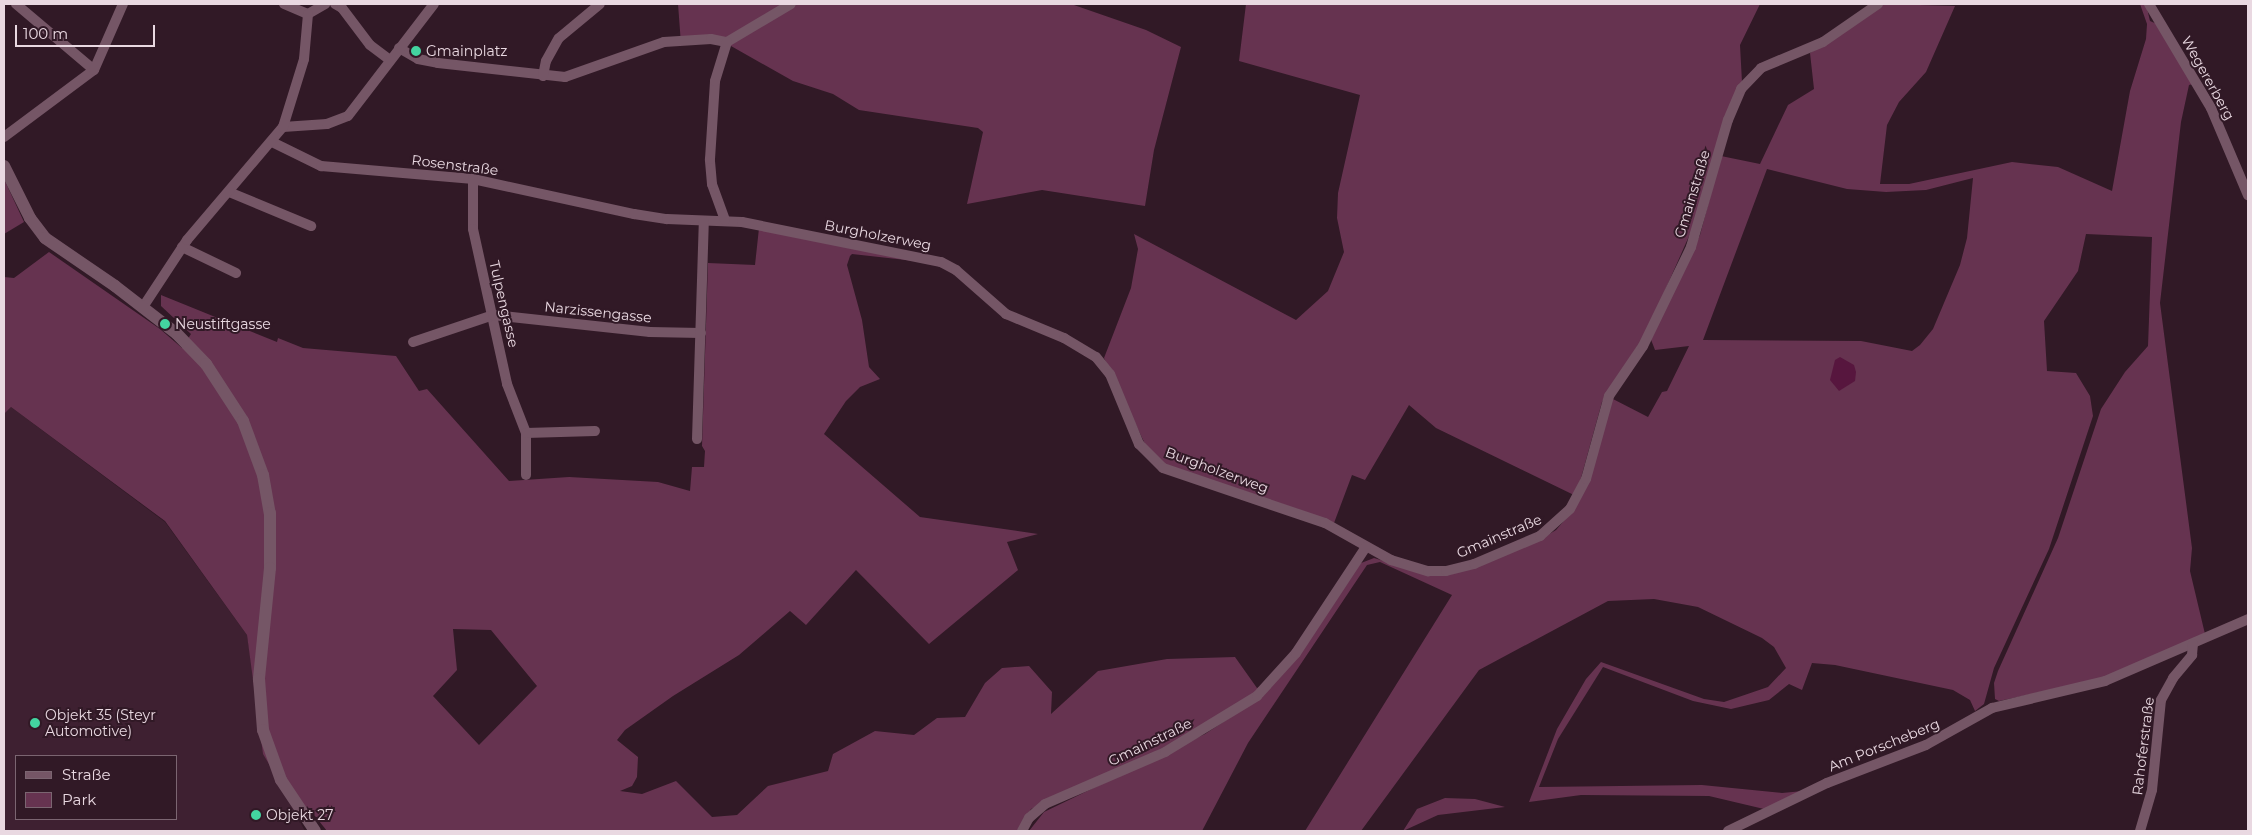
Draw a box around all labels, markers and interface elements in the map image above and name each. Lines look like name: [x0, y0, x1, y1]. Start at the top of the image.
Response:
scale bar: [18, 15, 158, 47]
text: 100 m: [23, 24, 68, 43]
street label: Wegererberg: [2178, 33, 2238, 123]
place label: Gmainplatz: [426, 43, 508, 59]
marker: Gmainplatz: [410, 45, 422, 57]
street label: Gmainstraße: [1671, 148, 1713, 240]
street label: Rosenstraße: [411, 151, 499, 179]
street label: Burgholzerweg: [823, 216, 933, 254]
street label: Tulpengasse: [486, 259, 522, 349]
street label: Narzissengasse: [544, 298, 652, 326]
place label: Neustiftgasse: [175, 316, 271, 332]
marker: Neustiftgasse: [159, 318, 171, 330]
street label: Burgholzerweg: [1163, 444, 1271, 496]
street label: Gmainstraße: [1454, 511, 1544, 561]
street label: Rahoferstraße: [2129, 696, 2157, 796]
place label: Objekt 35 (Steyr Automotive): [45, 707, 156, 740]
street label: Gmainstraße: [1106, 715, 1194, 769]
street label: Am Porscheberg: [1826, 715, 1942, 775]
marker: Objekt 35 (Steyr Automotive): [29, 717, 41, 729]
legend: [15, 755, 178, 820]
text: Straße: [62, 765, 111, 784]
text: Park: [62, 790, 96, 809]
place label: Objekt 27: [266, 807, 333, 823]
marker: Objekt 27: [250, 809, 262, 821]

